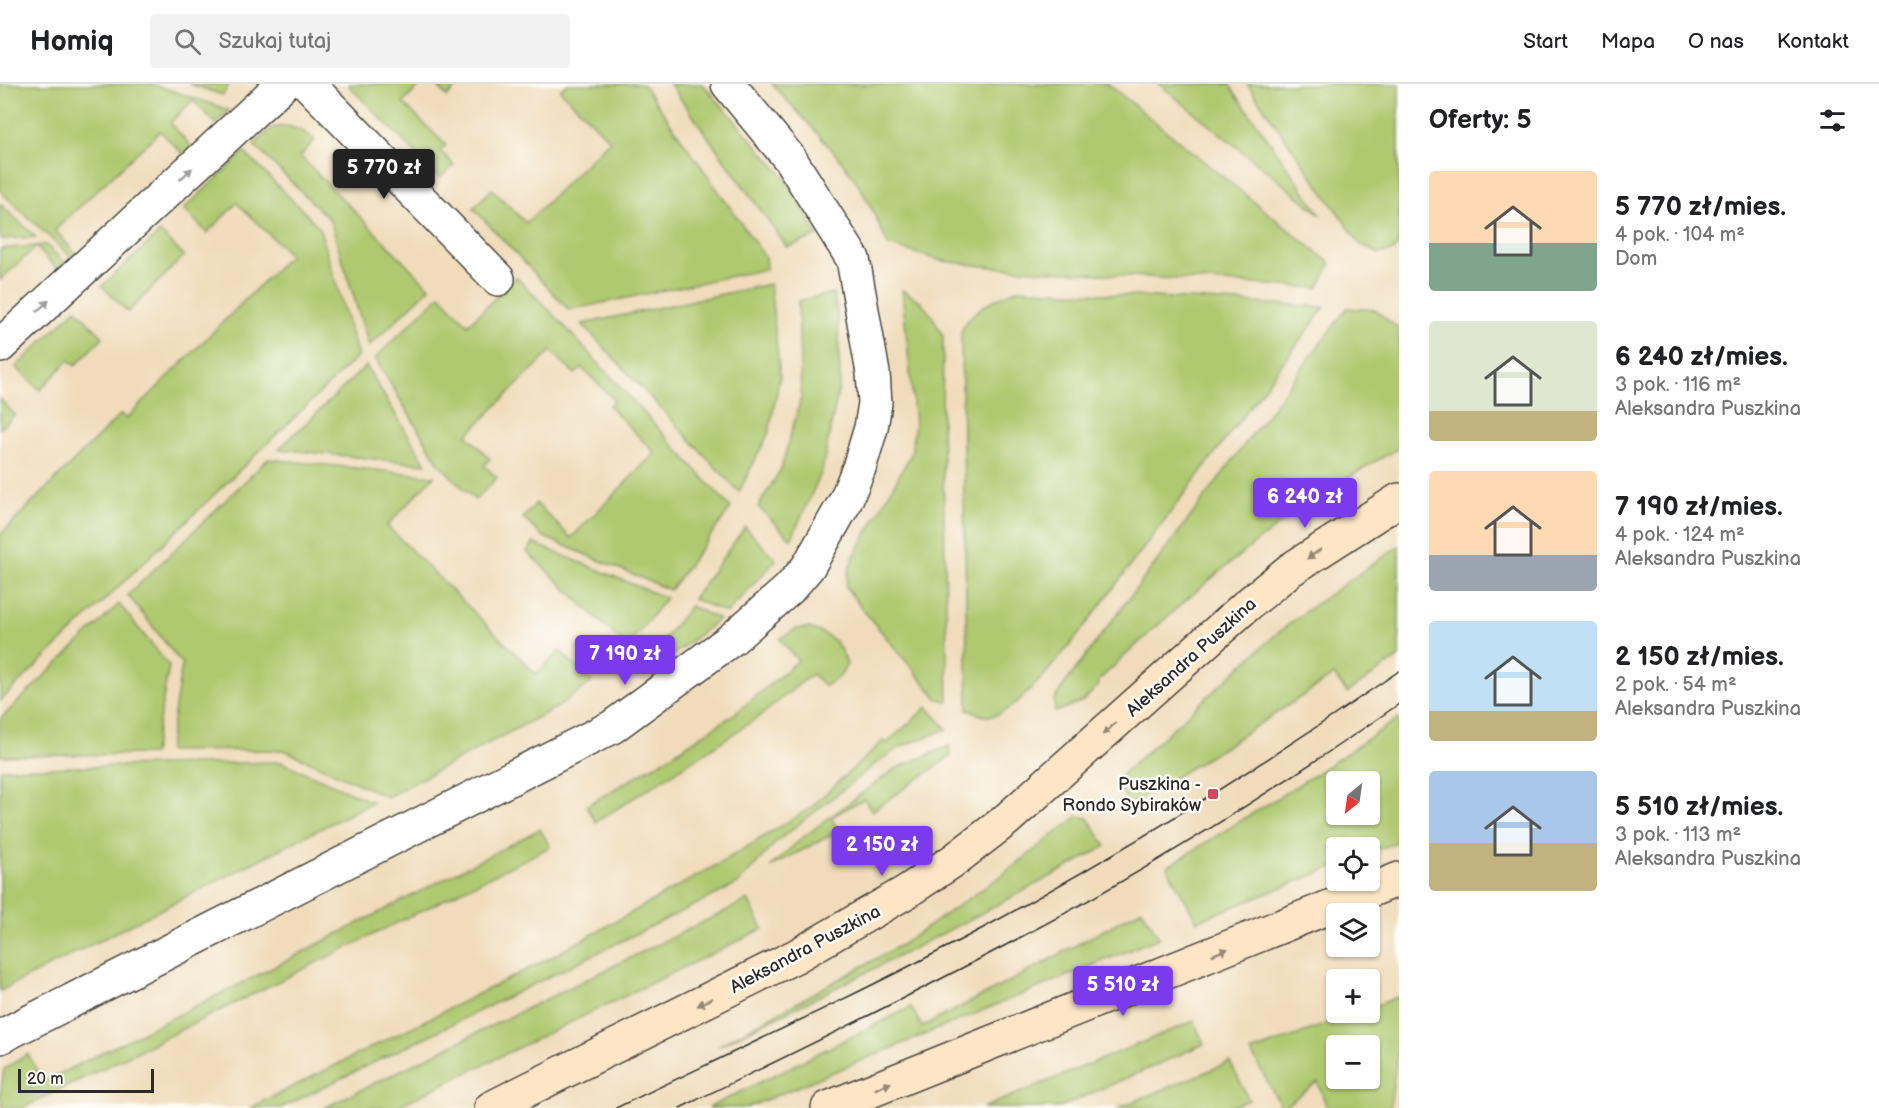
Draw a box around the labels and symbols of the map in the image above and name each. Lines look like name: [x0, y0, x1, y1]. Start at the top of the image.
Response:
pin: 5 770 zł: [322, 149, 446, 200]
one-way arrow: [178, 167, 193, 181]
one-way arrow: [35, 300, 49, 314]
pin: 6 240 zł: [1243, 478, 1367, 529]
one-way arrow: [1306, 548, 1322, 559]
street label: Aleksandra Puszkina: [1122, 594, 1261, 721]
pin: 7 190 zł: [563, 635, 687, 686]
one-way arrow: [1102, 722, 1117, 735]
north arrow: [1326, 771, 1380, 825]
place label: Puszkina - Rondo Sybiraków: [1062, 774, 1201, 816]
marker: Puszkina - Rondo Sybiraków: [1206, 787, 1220, 801]
pin: 2 150 zł: [820, 826, 944, 877]
street label: Aleksandra Puszkina: [726, 901, 884, 998]
one-way arrow: [1211, 946, 1229, 956]
pin: 5 510 zł: [1061, 966, 1185, 1017]
one-way arrow: [697, 997, 714, 1006]
scale bar: [18, 1066, 154, 1094]
one-way arrow: [874, 1081, 892, 1090]

